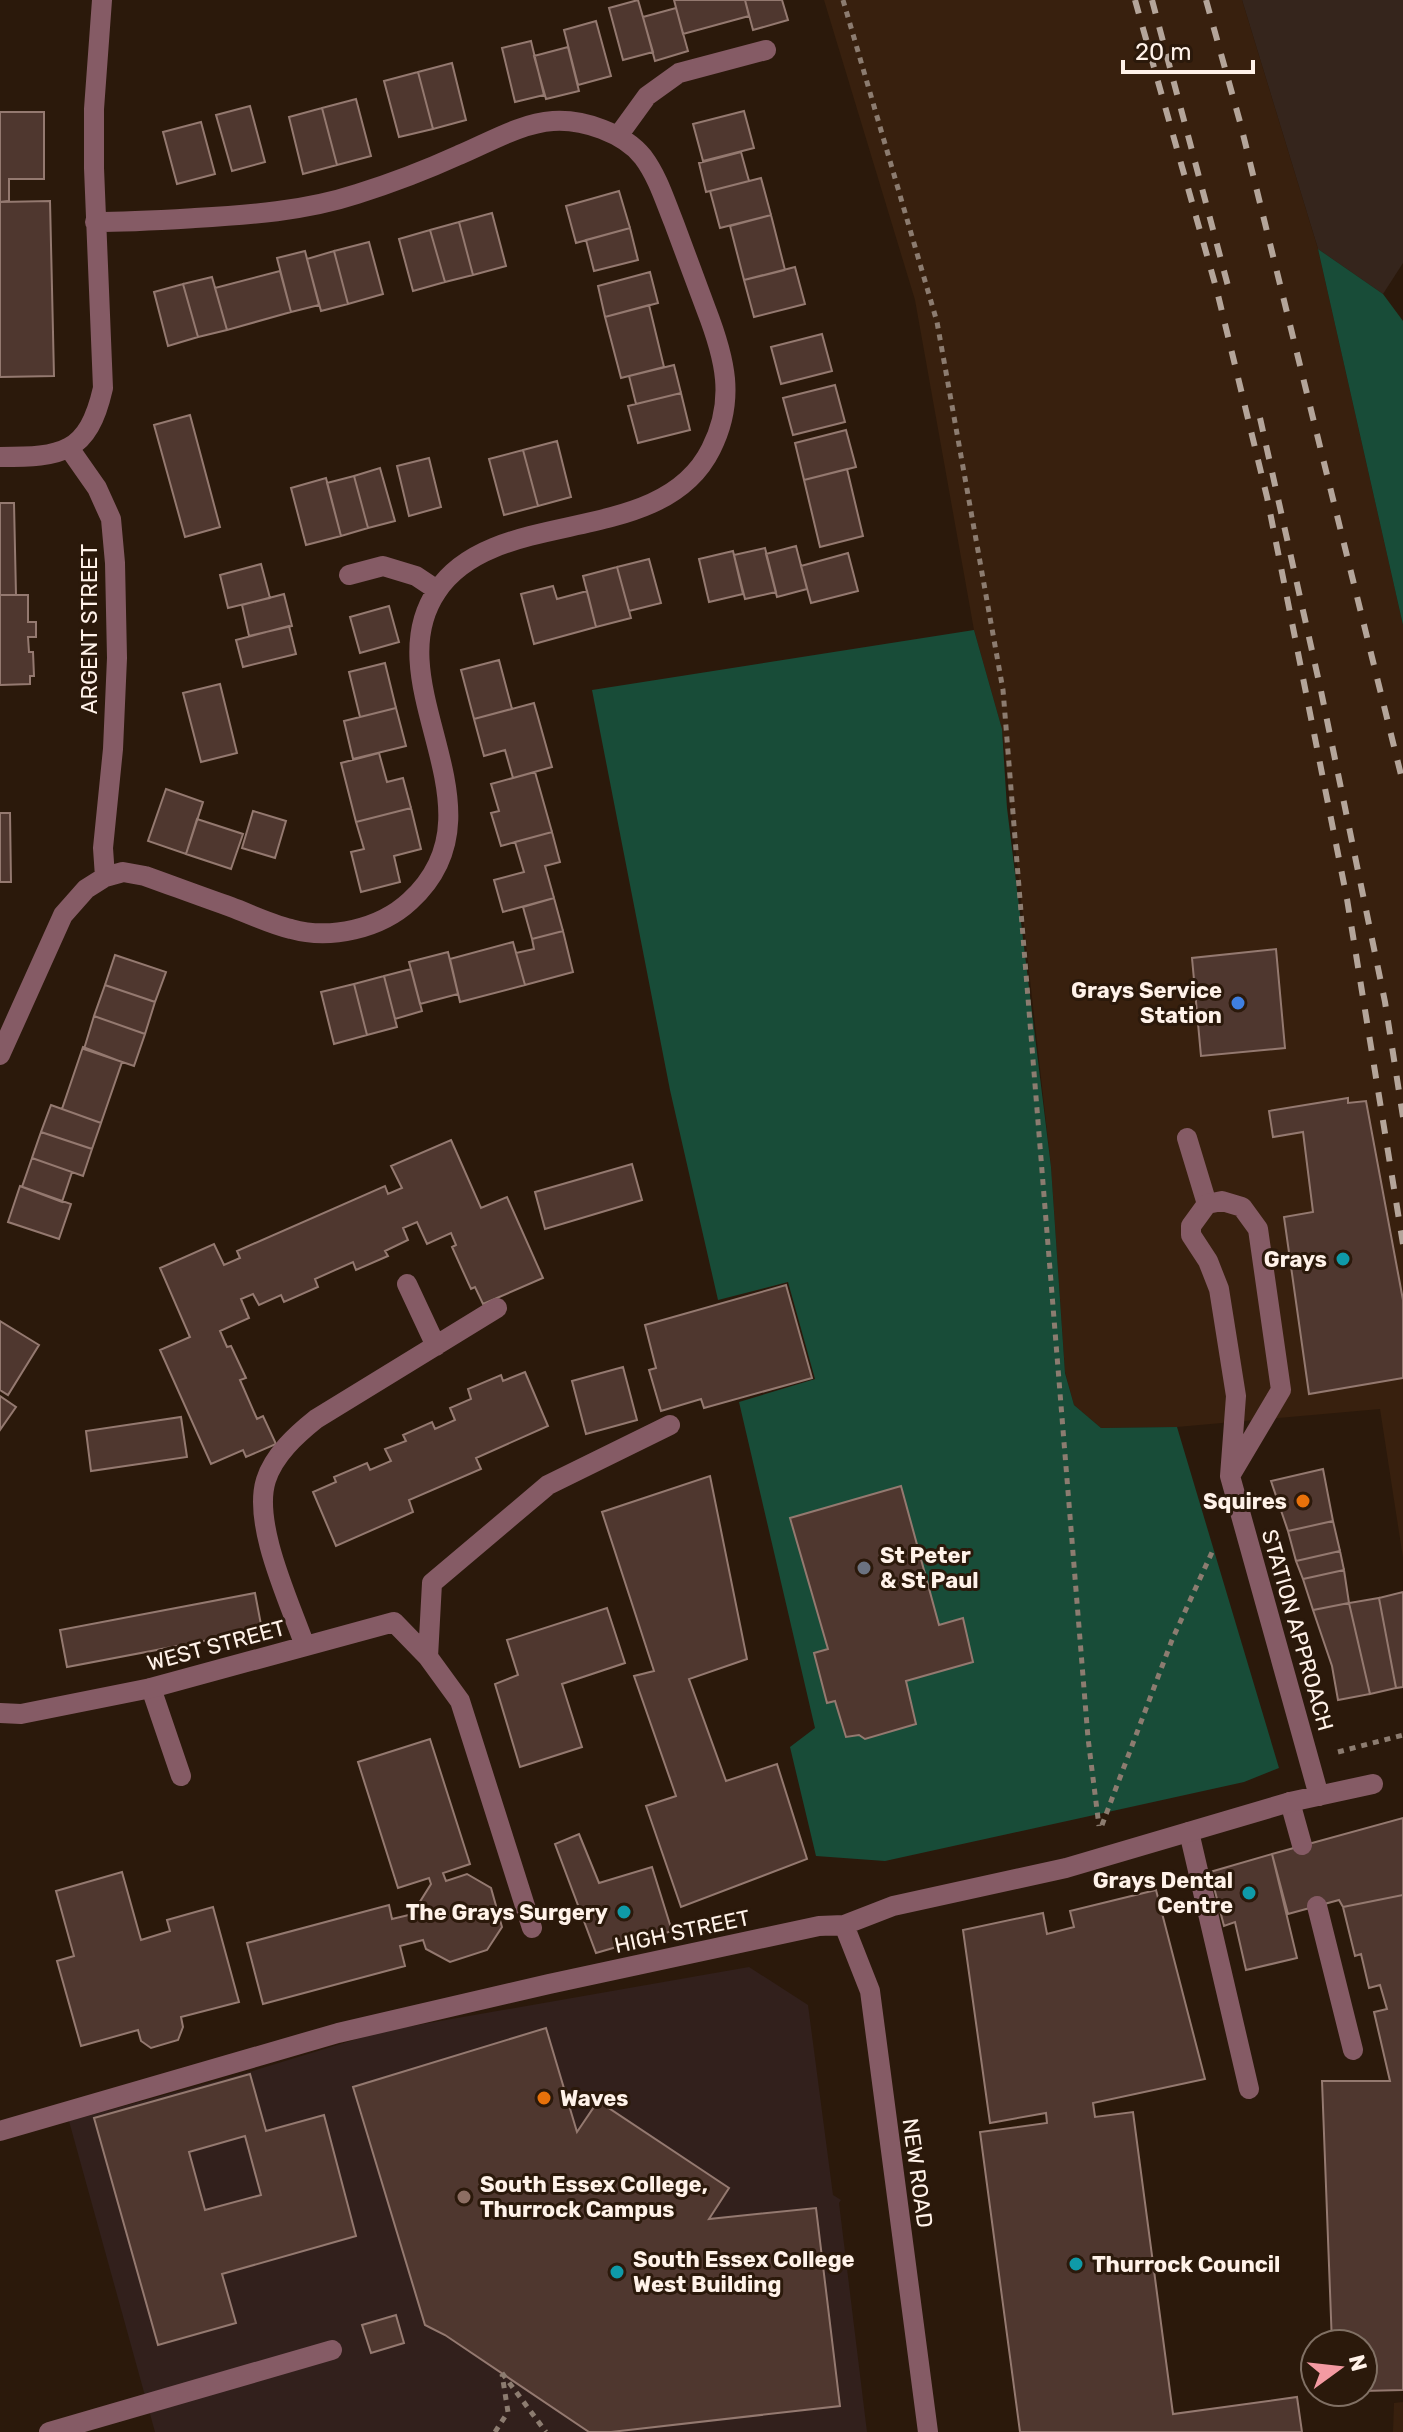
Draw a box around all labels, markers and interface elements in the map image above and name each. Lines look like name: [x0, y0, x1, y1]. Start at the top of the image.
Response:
scale bar: [1123, 24, 1253, 74]
text: 20 m: [1135, 38, 1192, 66]
street label: ARGENT STREET: [76, 544, 103, 714]
place label: Grays Service Station: [1071, 977, 1222, 1029]
marker: Grays Service Station: [1229, 994, 1247, 1012]
place label: Grays: [1264, 1246, 1327, 1273]
marker: Grays: [1334, 1250, 1352, 1268]
place label: Squires: [1203, 1488, 1287, 1515]
marker: Squires: [1294, 1492, 1312, 1510]
street label: STATION APPROACH: [1256, 1526, 1339, 1734]
place label: St Peter & St Paul: [880, 1542, 979, 1594]
marker: St Peter & St Paul: [855, 1559, 873, 1577]
street label: WEST STREET: [144, 1614, 289, 1677]
place label: Grays Dental Centre: [1093, 1867, 1233, 1919]
marker: Grays Dental Centre: [1240, 1884, 1258, 1902]
place label: The Grays Surgery: [406, 1899, 608, 1926]
marker: The Grays Surgery: [615, 1903, 633, 1921]
street label: HIGH STREET: [612, 1904, 753, 1959]
place label: Waves: [560, 2085, 628, 2112]
marker: Waves: [535, 2089, 553, 2107]
street label: NEW ROAD: [896, 2117, 939, 2230]
place label: South Essex College, Thurrock Campus: [480, 2171, 708, 2223]
marker: South Essex College, Thurrock Campus: [455, 2188, 473, 2206]
place label: South Essex College West Building: [633, 2246, 855, 2298]
place label: Thurrock Council: [1092, 2251, 1280, 2278]
marker: Thurrock Council: [1067, 2255, 1085, 2273]
marker: South Essex College West Building: [608, 2263, 626, 2281]
north arrow: [1299, 2328, 1379, 2408]
text: N: [1343, 2352, 1373, 2374]

